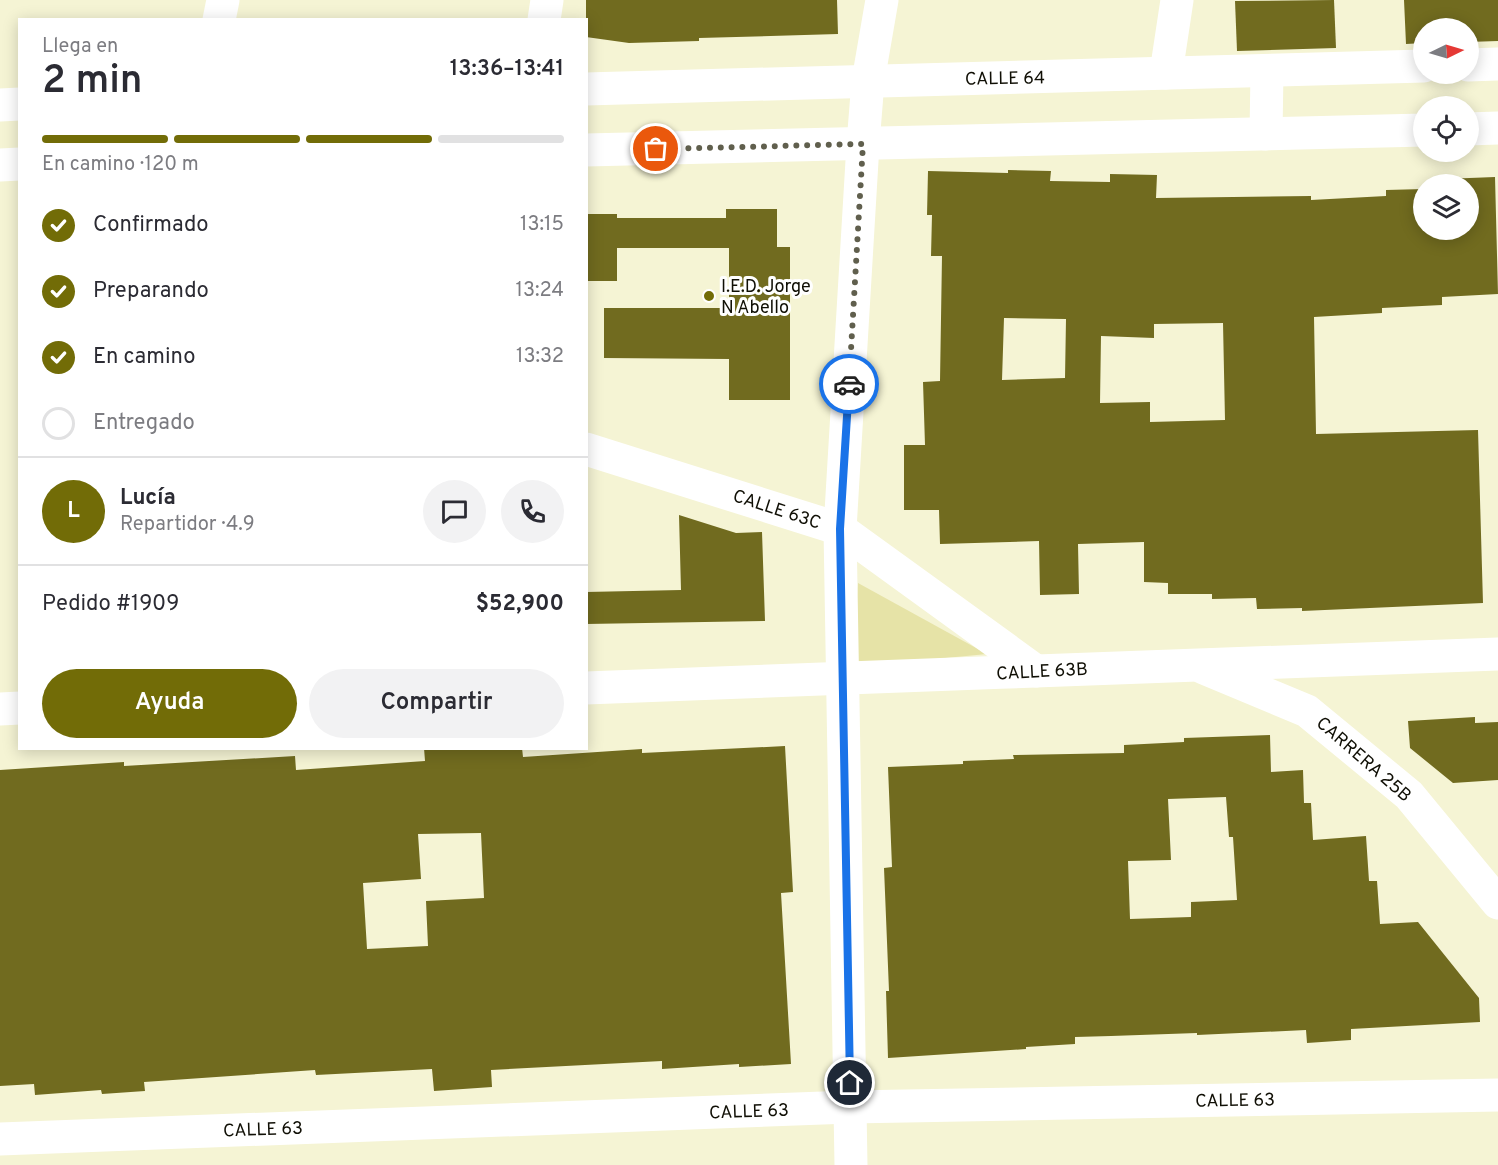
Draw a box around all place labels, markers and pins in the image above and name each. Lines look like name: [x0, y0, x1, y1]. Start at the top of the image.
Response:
pin: [630, 123, 681, 174]
place label: I.E.D. Jorge N Abello: [721, 276, 811, 320]
marker: I.E.D. Jorge N Abello: [702, 289, 716, 303]
pin: [824, 1057, 875, 1108]

